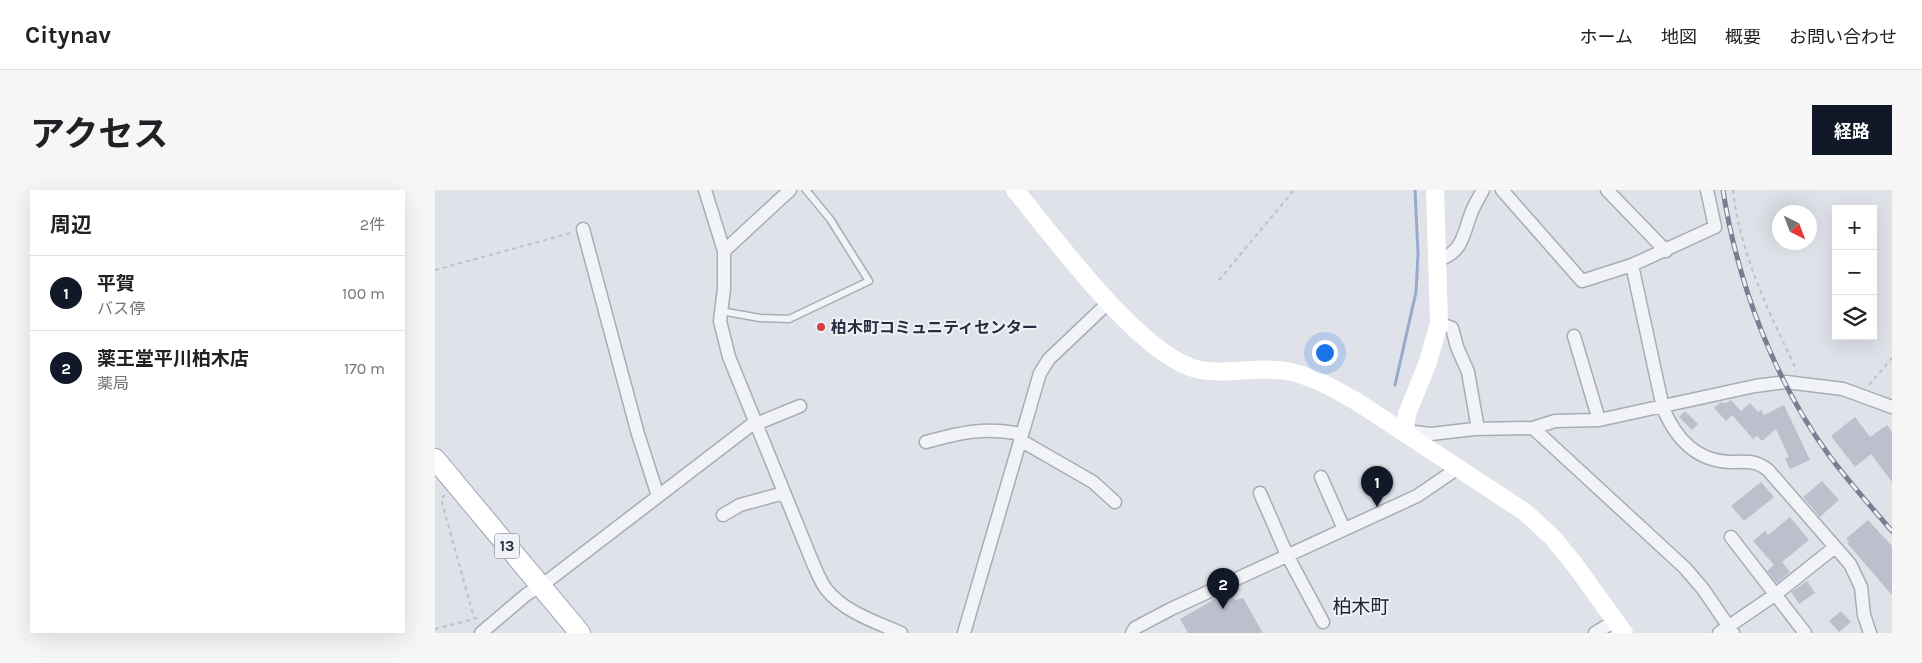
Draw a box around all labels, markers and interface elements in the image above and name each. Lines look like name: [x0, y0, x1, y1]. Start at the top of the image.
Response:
text: Citynav: [25, 21, 111, 49]
text: ホーム: [1580, 26, 1633, 48]
text: 地図: [1661, 26, 1697, 48]
text: 概要: [1725, 26, 1761, 48]
text: お問い合わせ: [1789, 26, 1897, 48]
button: 経路: [1812, 105, 1892, 155]
text: アクセス: [30, 114, 168, 155]
north arrow: [1772, 205, 1817, 250]
map controls: [1832, 205, 1877, 340]
button: +: [1832, 205, 1877, 250]
text: 周辺: [50, 213, 92, 237]
text: 2件: [360, 215, 385, 234]
button: −: [1832, 250, 1877, 295]
text: 平賀: [97, 273, 135, 295]
text: 1: [63, 284, 69, 303]
text: 100 m: [342, 284, 385, 303]
button: layers: [1832, 295, 1877, 340]
text: バス停: [97, 299, 145, 318]
place label: 柏木町コミュニティセンター: [831, 318, 1038, 337]
marker: 柏木町コミュニティセンター: [815, 321, 827, 333]
your location: [1312, 340, 1338, 366]
text: 薬王堂平川柏木店: [97, 348, 249, 370]
text: 2: [61, 359, 71, 378]
text: 170 m: [344, 359, 385, 378]
text: 薬局: [97, 374, 129, 393]
pin: 1: [1361, 466, 1393, 507]
road number: 13: [495, 534, 519, 558]
pin: 2: [1207, 568, 1239, 609]
district label: 柏木町: [1332, 596, 1390, 618]

